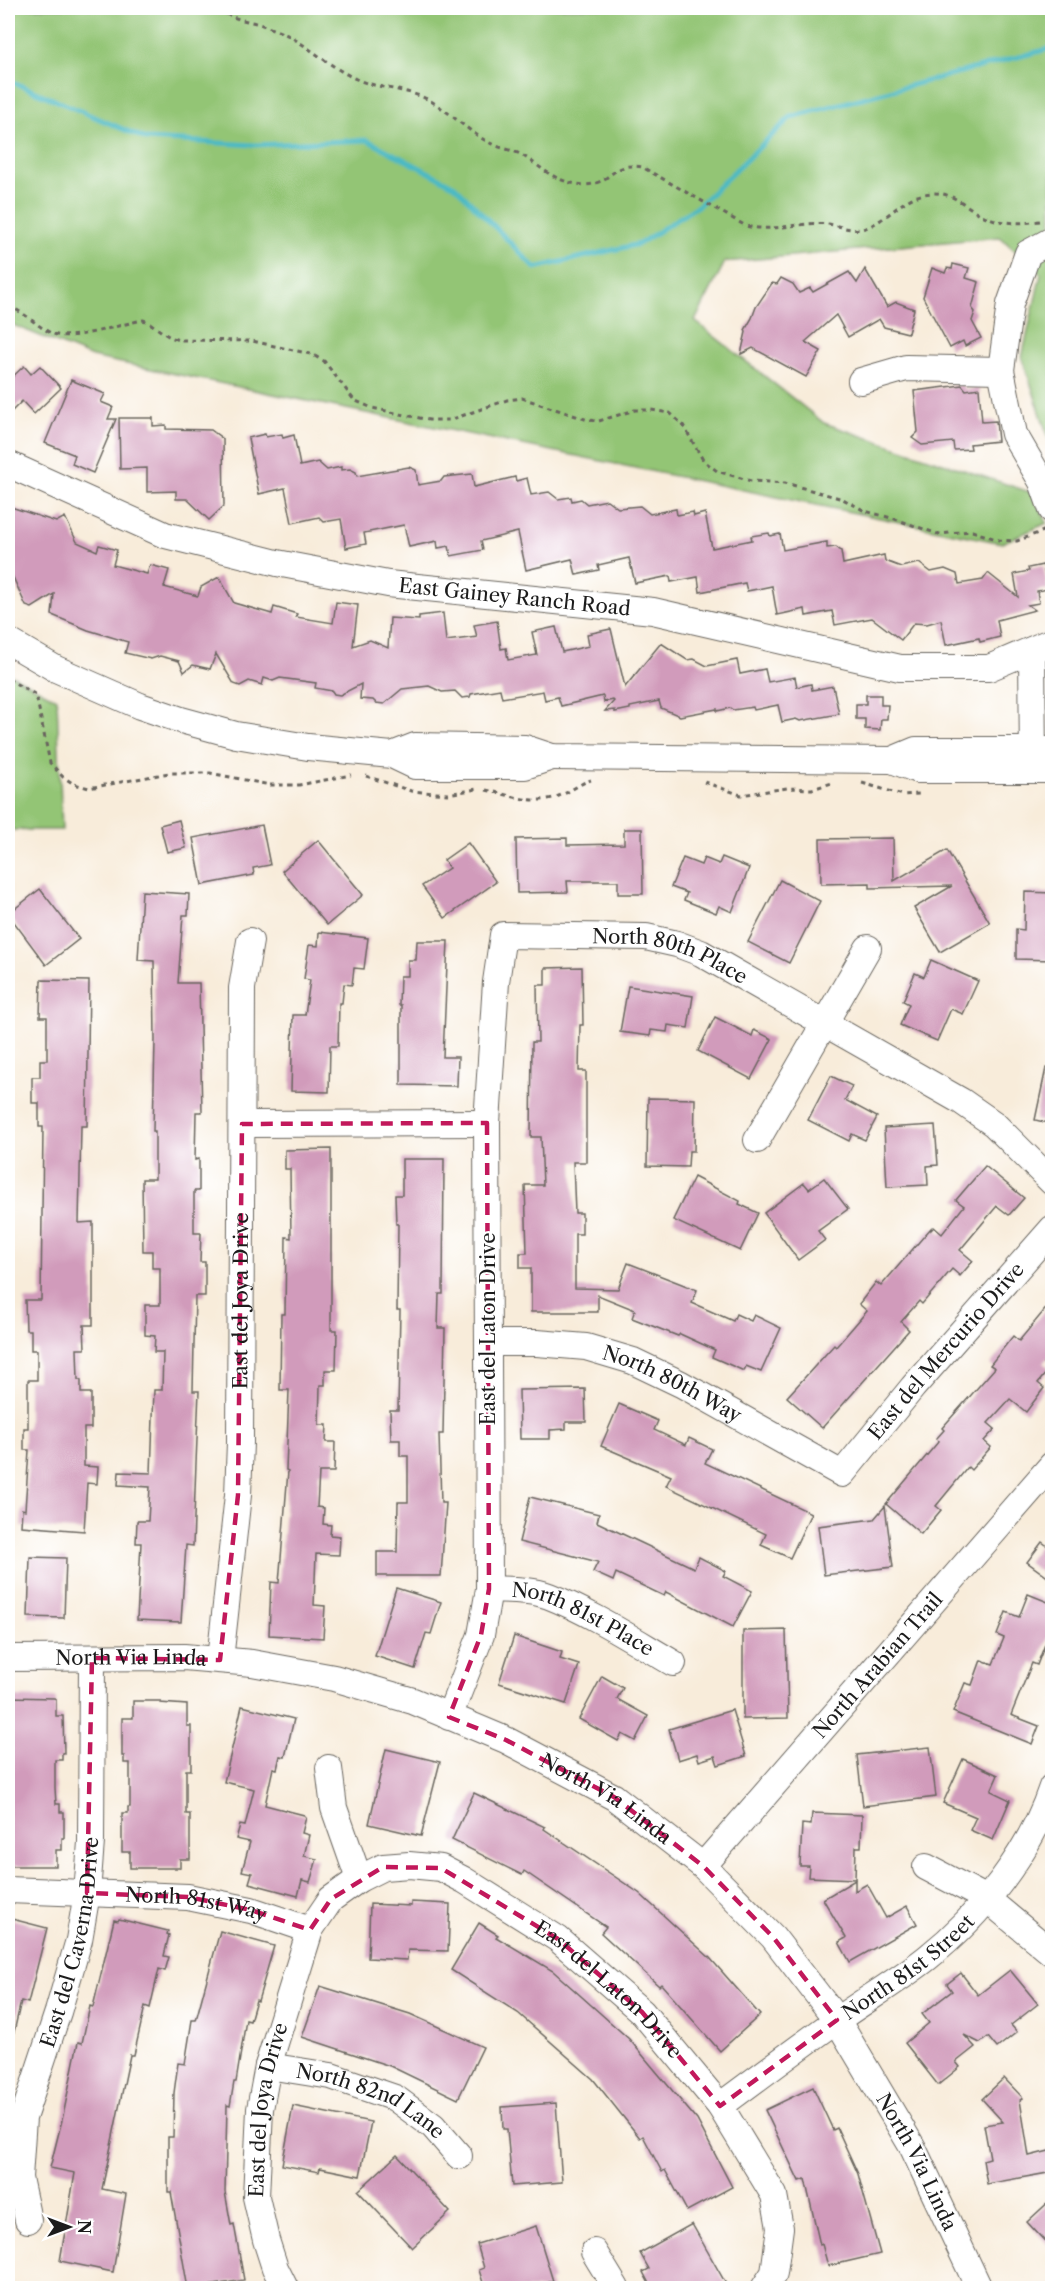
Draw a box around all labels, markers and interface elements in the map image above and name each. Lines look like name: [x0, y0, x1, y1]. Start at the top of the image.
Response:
street label: East Gainey Ranch Road: [398, 573, 632, 621]
street label: North 80th Place: [592, 924, 752, 989]
street label: East del Joya Drive: [228, 1213, 253, 1389]
street label: East del Laton Drive: [476, 1233, 500, 1425]
street label: East del Mercurio Drive: [863, 1258, 1029, 1444]
street label: North 80th Way: [600, 1341, 746, 1428]
street label: North 81st Place: [511, 1578, 658, 1661]
street label: North Arabian Trail: [808, 1588, 948, 1743]
street label: North Via Linda: [55, 1645, 208, 1671]
street label: North Via Linda: [536, 1748, 677, 1850]
street label: East del Caverna Drive: [35, 1836, 103, 2050]
street label: North 81st Way: [125, 1883, 271, 1927]
street label: North 81st Street: [838, 1910, 979, 2025]
street label: East del Laton Drive: [530, 1915, 687, 2063]
street label: East del Joya Drive: [244, 2020, 293, 2198]
street label: North 82nd Lane: [295, 2059, 450, 2143]
street label: North Via Linda: [871, 2089, 962, 2235]
north arrow: [39, 2197, 99, 2257]
text: N: [74, 2220, 94, 2234]

